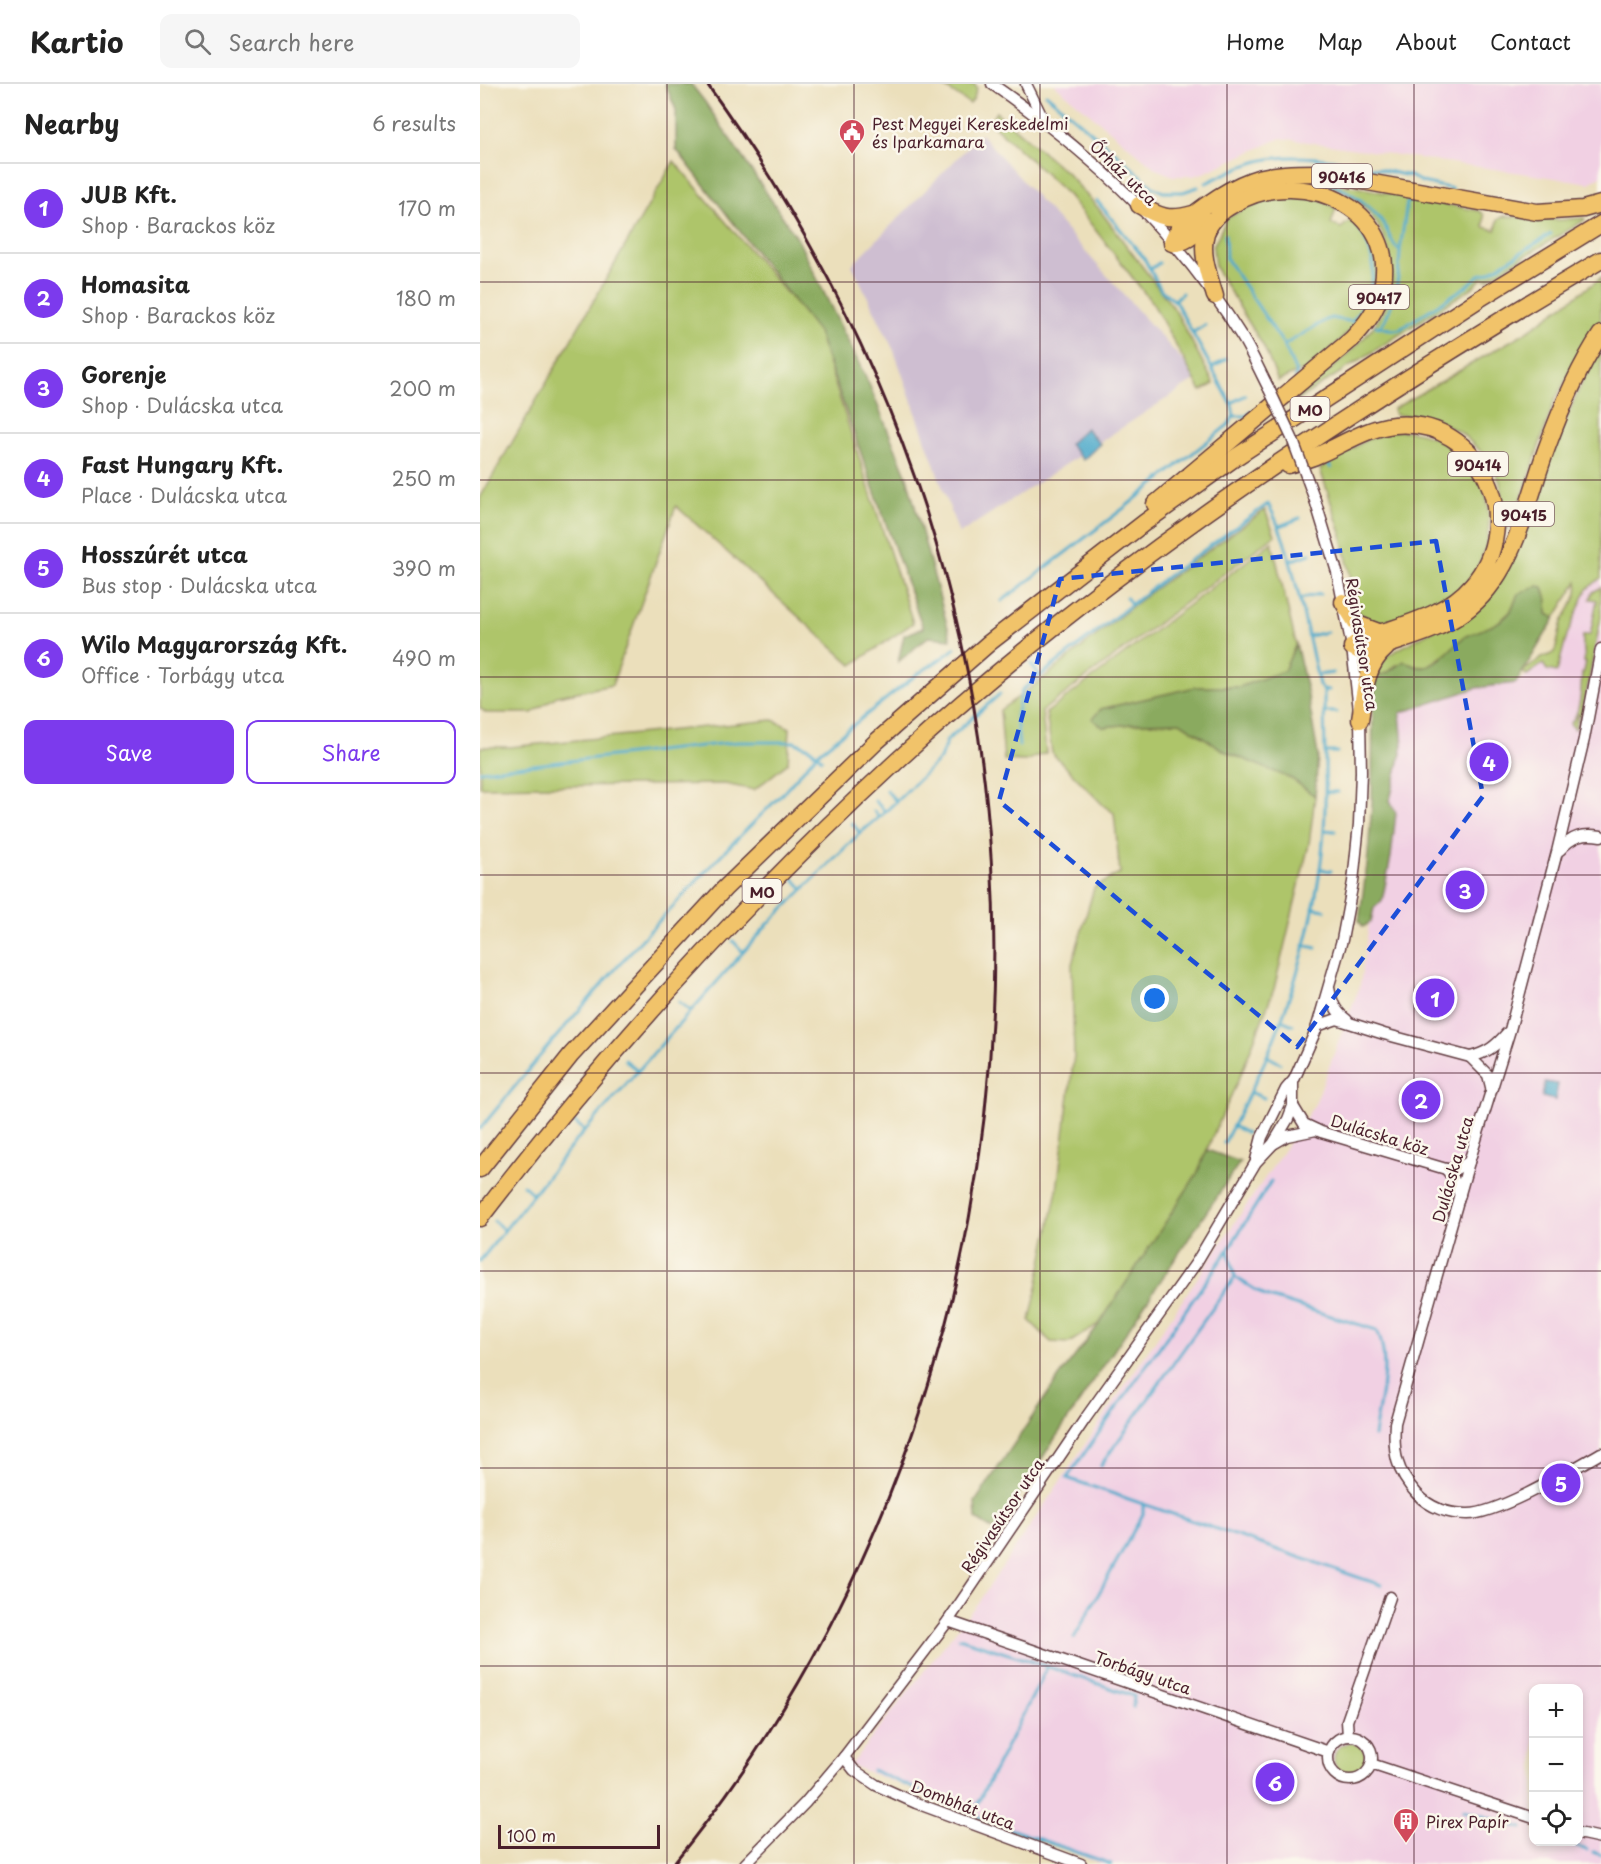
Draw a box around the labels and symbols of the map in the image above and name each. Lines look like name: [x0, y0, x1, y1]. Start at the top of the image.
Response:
place label: Pest Megyei Kereskedelmi és Iparkamara: [872, 111, 1069, 153]
public building icon: Pest Megyei Kereskedelmi és Iparkamara: [837, 117, 867, 155]
street label: Őrház utca: [1085, 134, 1163, 210]
road number: 90416: [1312, 164, 1372, 188]
road number: 90417: [1349, 285, 1409, 309]
road number: M0: [1290, 397, 1330, 421]
road number: 90414: [1448, 452, 1508, 476]
road number: 90415: [1494, 502, 1554, 526]
street label: Régivasútsor utca: [1341, 576, 1385, 712]
pin: 4: [1470, 740, 1508, 784]
pin: 3: [1446, 868, 1484, 912]
road number: M0: [742, 879, 782, 903]
pin: 1: [1416, 976, 1454, 1020]
your location: [1140, 984, 1169, 1013]
pin: 2: [1402, 1078, 1440, 1122]
street label: Dulácska köz: [1328, 1108, 1432, 1160]
street label: Dulácska utca: [1425, 1113, 1479, 1225]
street label: Régivasútsor utca: [955, 1453, 1049, 1577]
pin: 5: [1542, 1460, 1580, 1506]
street label: Torbágy utca: [1091, 1644, 1195, 1700]
pin: 6: [1256, 1760, 1294, 1804]
street label: Dombhát utca: [907, 1773, 1019, 1835]
building icon: Pirex Papír: [1391, 1806, 1421, 1844]
place label: Pirex Papír: [1426, 1809, 1509, 1833]
scale bar: [498, 1822, 660, 1850]

